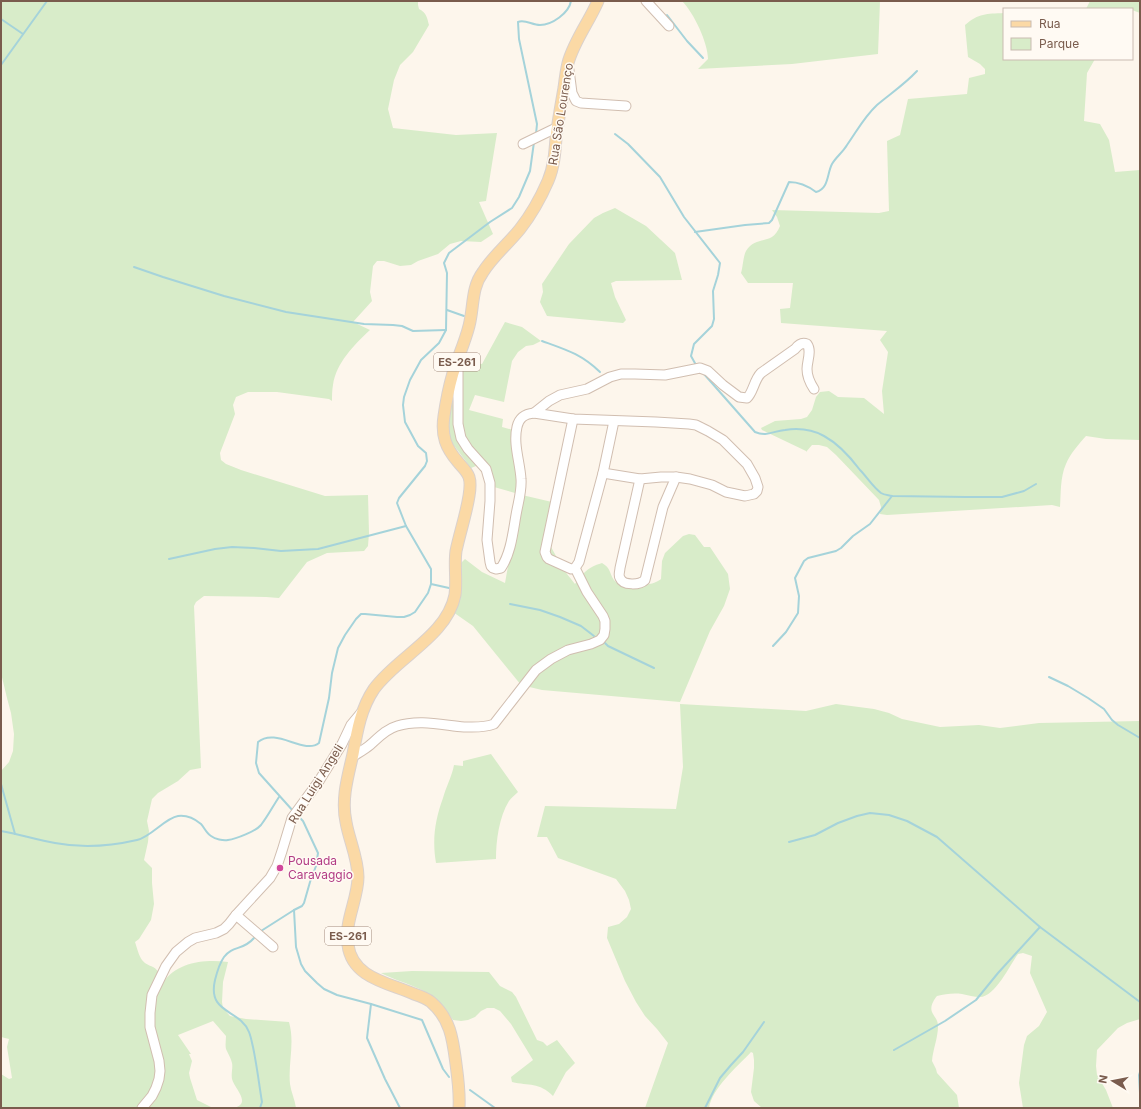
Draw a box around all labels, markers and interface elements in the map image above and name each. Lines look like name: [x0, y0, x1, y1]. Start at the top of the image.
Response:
legend: [1003, 8, 1133, 60]
text: Rua: [1039, 16, 1061, 31]
text: Parque: [1039, 36, 1079, 51]
street label: Rua São Lourenço: [545, 62, 576, 166]
road number: ES-261: [434, 353, 480, 371]
street label: Rua Luigi Angeli: [285, 741, 346, 826]
place label: Pousada Caravaggio: [288, 853, 353, 882]
marker: Pousada Caravaggio: [275, 863, 285, 873]
road number: ES-261: [325, 927, 371, 945]
north arrow: [1093, 1061, 1133, 1101]
text: N: [1096, 1074, 1111, 1085]

